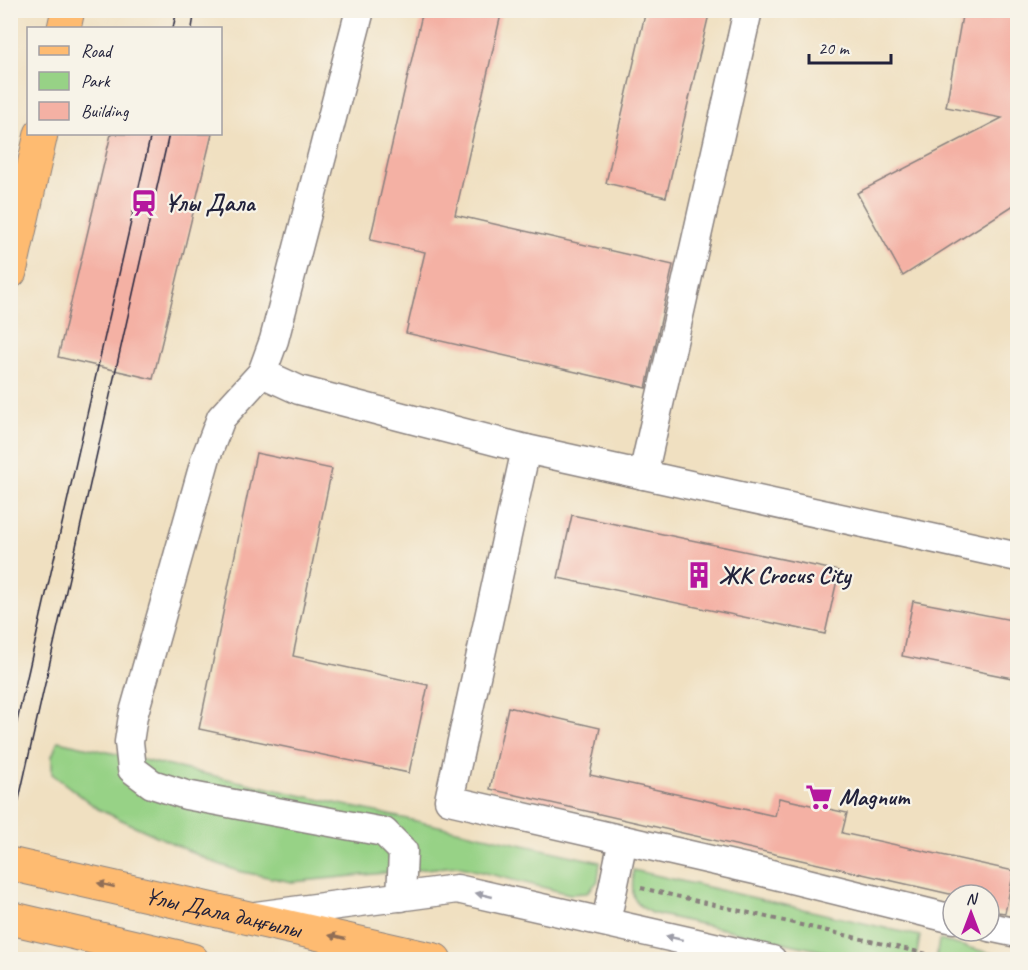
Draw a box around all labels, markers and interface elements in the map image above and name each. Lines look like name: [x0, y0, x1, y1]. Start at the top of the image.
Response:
legend: [27, 27, 222, 135]
scale bar: [809, 27, 892, 65]
text: 20 m: [818, 37, 851, 59]
text: Road: [81, 40, 114, 62]
text: Park: [81, 70, 111, 92]
text: Building: [81, 100, 130, 122]
station icon: Ұлы Дала: [129, 188, 159, 218]
place label: Ұлы Дала: [164, 188, 256, 218]
building icon: ЖК Crocus City: [684, 560, 714, 590]
place label: ЖК Crocus City: [719, 560, 852, 590]
supermarket icon: Magnum: [804, 782, 834, 812]
place label: Magnum: [839, 782, 911, 812]
one-way arrow: [96, 880, 115, 889]
street label: Ұлы Дала даңғылы: [141, 880, 306, 945]
north arrow: [941, 883, 1001, 943]
text: N: [966, 889, 979, 909]
one-way arrow: [474, 890, 493, 899]
one-way arrow: [327, 932, 346, 942]
one-way arrow: [665, 932, 683, 942]

